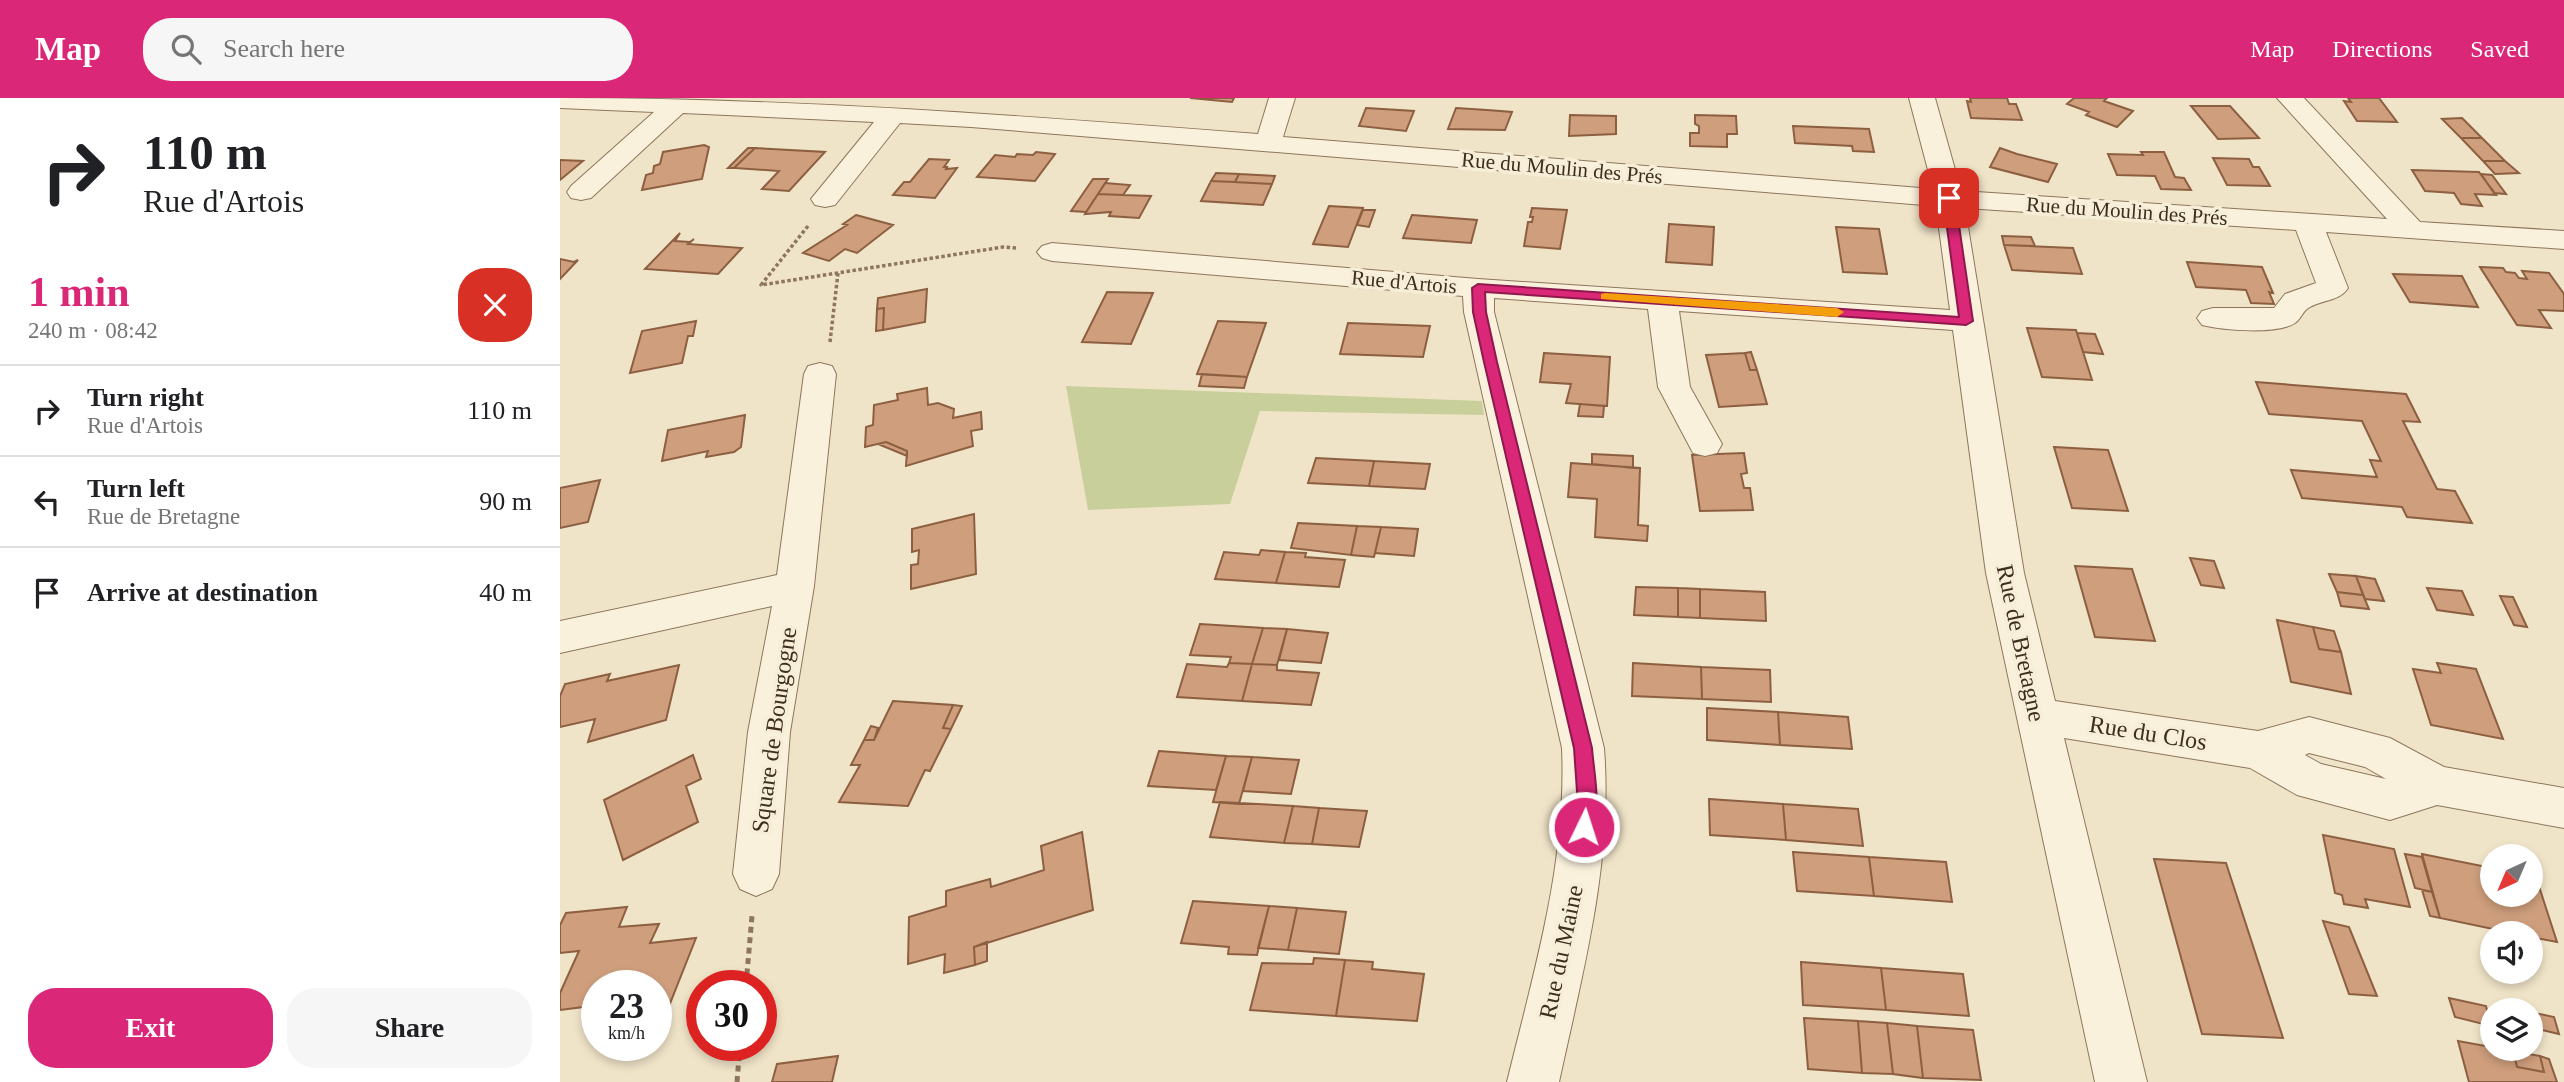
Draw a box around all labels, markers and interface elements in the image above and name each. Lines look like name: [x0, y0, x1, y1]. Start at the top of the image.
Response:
search box: [143, 18, 633, 81]
icon: search: [167, 30, 205, 68]
text: Map: [35, 31, 101, 67]
text: Search here: [223, 34, 345, 63]
text: Map: [2250, 36, 2294, 62]
text: Directions: [2332, 36, 2432, 62]
text: Saved: [2470, 36, 2529, 62]
text: 110 m: [143, 125, 267, 180]
icon: right: [28, 126, 119, 217]
street label: Rue du Moulin des Prés: [1460, 147, 1664, 189]
pin: [1919, 168, 1979, 228]
icon: arrive: [1930, 179, 1968, 217]
text: Rue d'Artois: [143, 183, 304, 219]
street label: Rue du Moulin des Prés: [2025, 192, 2229, 230]
street label: Rue d'Artois: [1350, 265, 1458, 299]
button: close: [458, 268, 532, 342]
text: 1 min: [28, 269, 130, 315]
text: 240 m · 08:42: [28, 318, 158, 343]
text: Turn right: [87, 383, 204, 412]
icon: right: [28, 392, 66, 430]
text: 110 m: [467, 396, 532, 425]
text: Rue d'Artois: [87, 413, 203, 438]
text: Turn left: [87, 474, 185, 503]
icon: left: [28, 483, 66, 521]
text: 90 m: [479, 487, 532, 516]
text: Rue de Bretagne: [87, 504, 240, 529]
street label: Rue de Bretagne: [1992, 562, 2050, 724]
icon: arrive: [28, 574, 66, 612]
text: Arrive at destination: [87, 578, 318, 607]
text: 40 m: [479, 578, 532, 607]
street label: Square de Bourgogne: [747, 625, 801, 835]
street label: Rue du Clos: [2087, 711, 2209, 755]
position arrow: [1547, 790, 1621, 864]
north arrow: [2480, 844, 2543, 906]
map controls: [2480, 844, 2543, 1061]
street label: Rue du Maine: [1534, 883, 1588, 1021]
button: sound: [2480, 921, 2543, 984]
speed limit sign: 30: [686, 970, 777, 1061]
text: 23: [609, 987, 644, 1026]
button: Exit: [28, 988, 273, 1068]
button: Share: [287, 988, 532, 1068]
button: layers: [2480, 998, 2543, 1061]
text: km/h: [608, 1023, 645, 1043]

